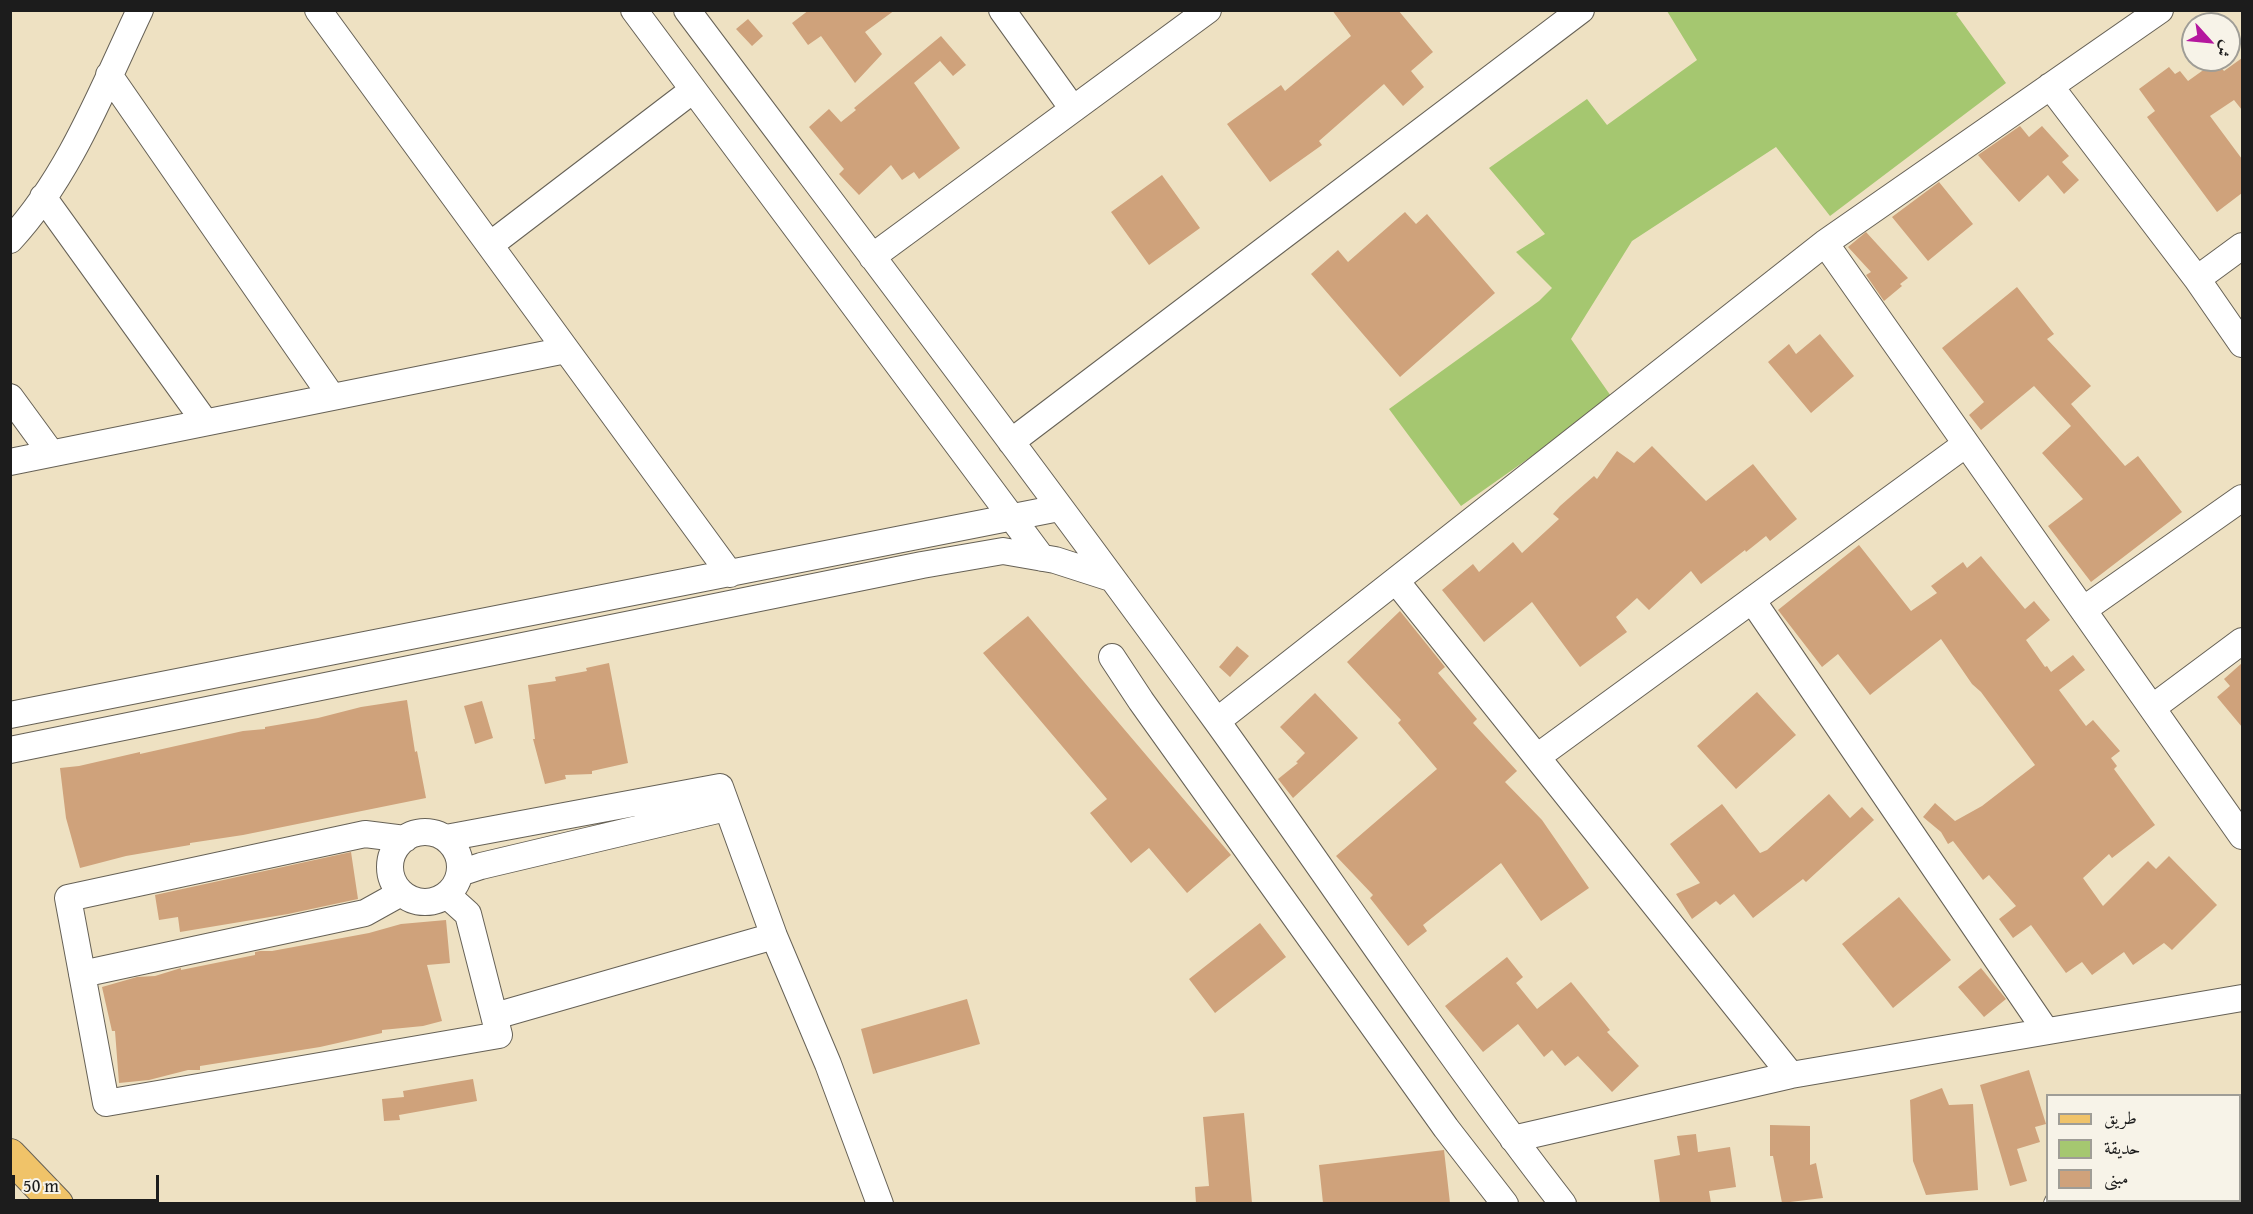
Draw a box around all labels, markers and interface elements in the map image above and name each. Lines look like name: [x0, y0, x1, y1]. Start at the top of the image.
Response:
north arrow: [2181, 12, 2241, 72]
text: ش: [2211, 37, 2240, 62]
legend: [2046, 1094, 2241, 1202]
text: طريق: [2104, 1104, 2137, 1131]
text: حديقة: [2104, 1134, 2140, 1161]
scale bar: [15, 1163, 162, 1201]
text: مبنى: [2104, 1164, 2129, 1191]
text: 50 m: [23, 1172, 59, 1199]

